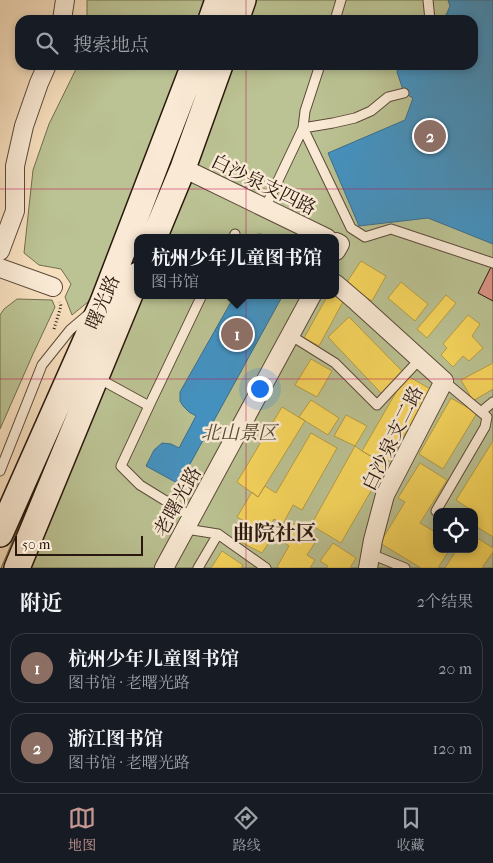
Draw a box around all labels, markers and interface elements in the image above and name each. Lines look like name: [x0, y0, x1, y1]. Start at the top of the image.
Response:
search box: [15, 15, 478, 70]
icon: search: [33, 29, 61, 57]
text: 搜索地点: [73, 34, 149, 56]
pin: 2: [414, 117, 446, 155]
street label: 白沙泉支四路: [208, 150, 320, 220]
popup: [134, 234, 339, 299]
text: 杭州少年儿童图书馆: [151, 247, 322, 269]
street label: 曙光路: [82, 272, 124, 333]
text: 图书馆: [151, 272, 199, 291]
pin: 1: [221, 315, 253, 353]
your location: [247, 376, 273, 402]
street label: 白沙泉支二路: [358, 382, 428, 494]
park label: 北山景区: [201, 422, 280, 444]
street label: 老曙光路: [150, 463, 206, 540]
map controls: [433, 508, 478, 553]
button: locate: [433, 508, 478, 553]
district label: 曲院社区: [233, 521, 317, 545]
scale bar: [15, 533, 142, 556]
text: 50 m: [22, 536, 50, 553]
text: 附近: [20, 591, 62, 615]
text: 2个结果: [417, 592, 473, 611]
text: 杭州少年儿童图书馆: [68, 648, 239, 670]
text: 1: [34, 659, 40, 678]
text: 20 m: [438, 659, 472, 678]
text: 图书馆 · 老曙光路: [68, 673, 190, 692]
text: 浙江图书馆: [68, 728, 163, 750]
text: 2: [33, 739, 41, 758]
text: 120 m: [433, 739, 472, 758]
text: 图书馆 · 老曙光路: [68, 753, 190, 772]
tab: 地图: [68, 804, 96, 854]
tab: 路线: [232, 804, 260, 854]
tab: 收藏: [397, 804, 425, 854]

